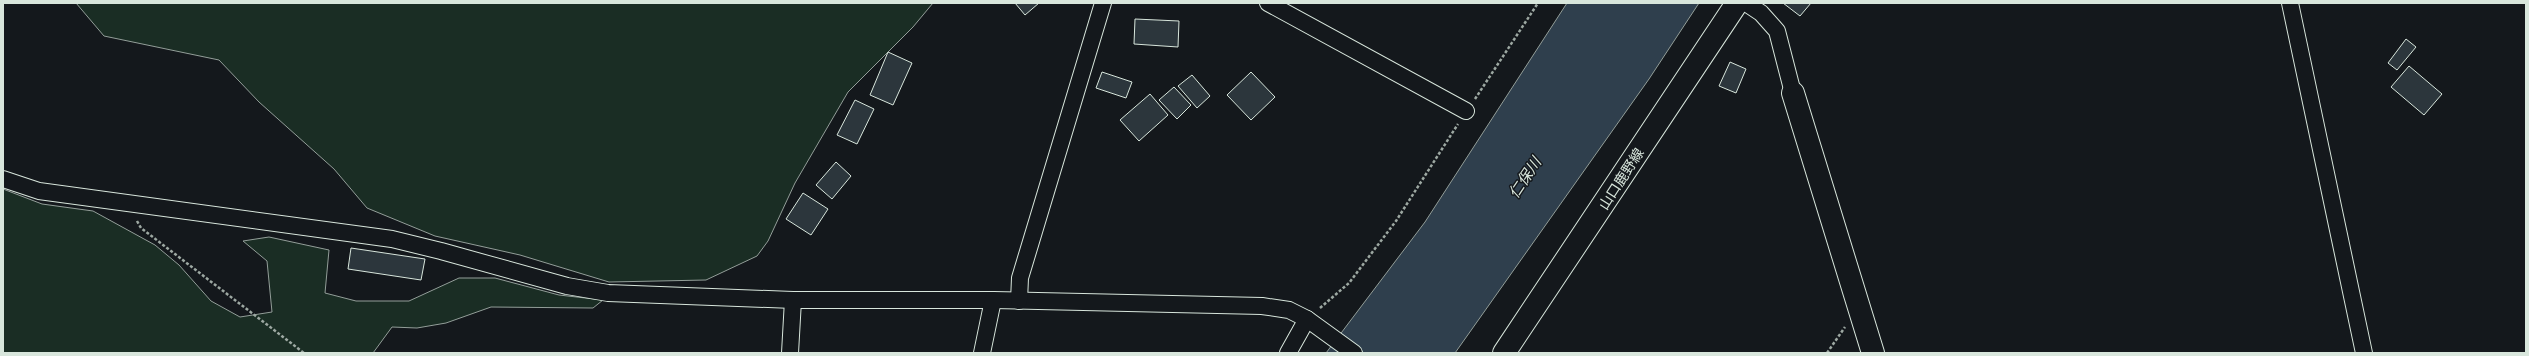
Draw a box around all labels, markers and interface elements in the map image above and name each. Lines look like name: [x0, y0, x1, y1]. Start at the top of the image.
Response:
street label: 山口鹿野線: [1594, 144, 1648, 214]
water label: 仁保川: [1503, 152, 1548, 203]

